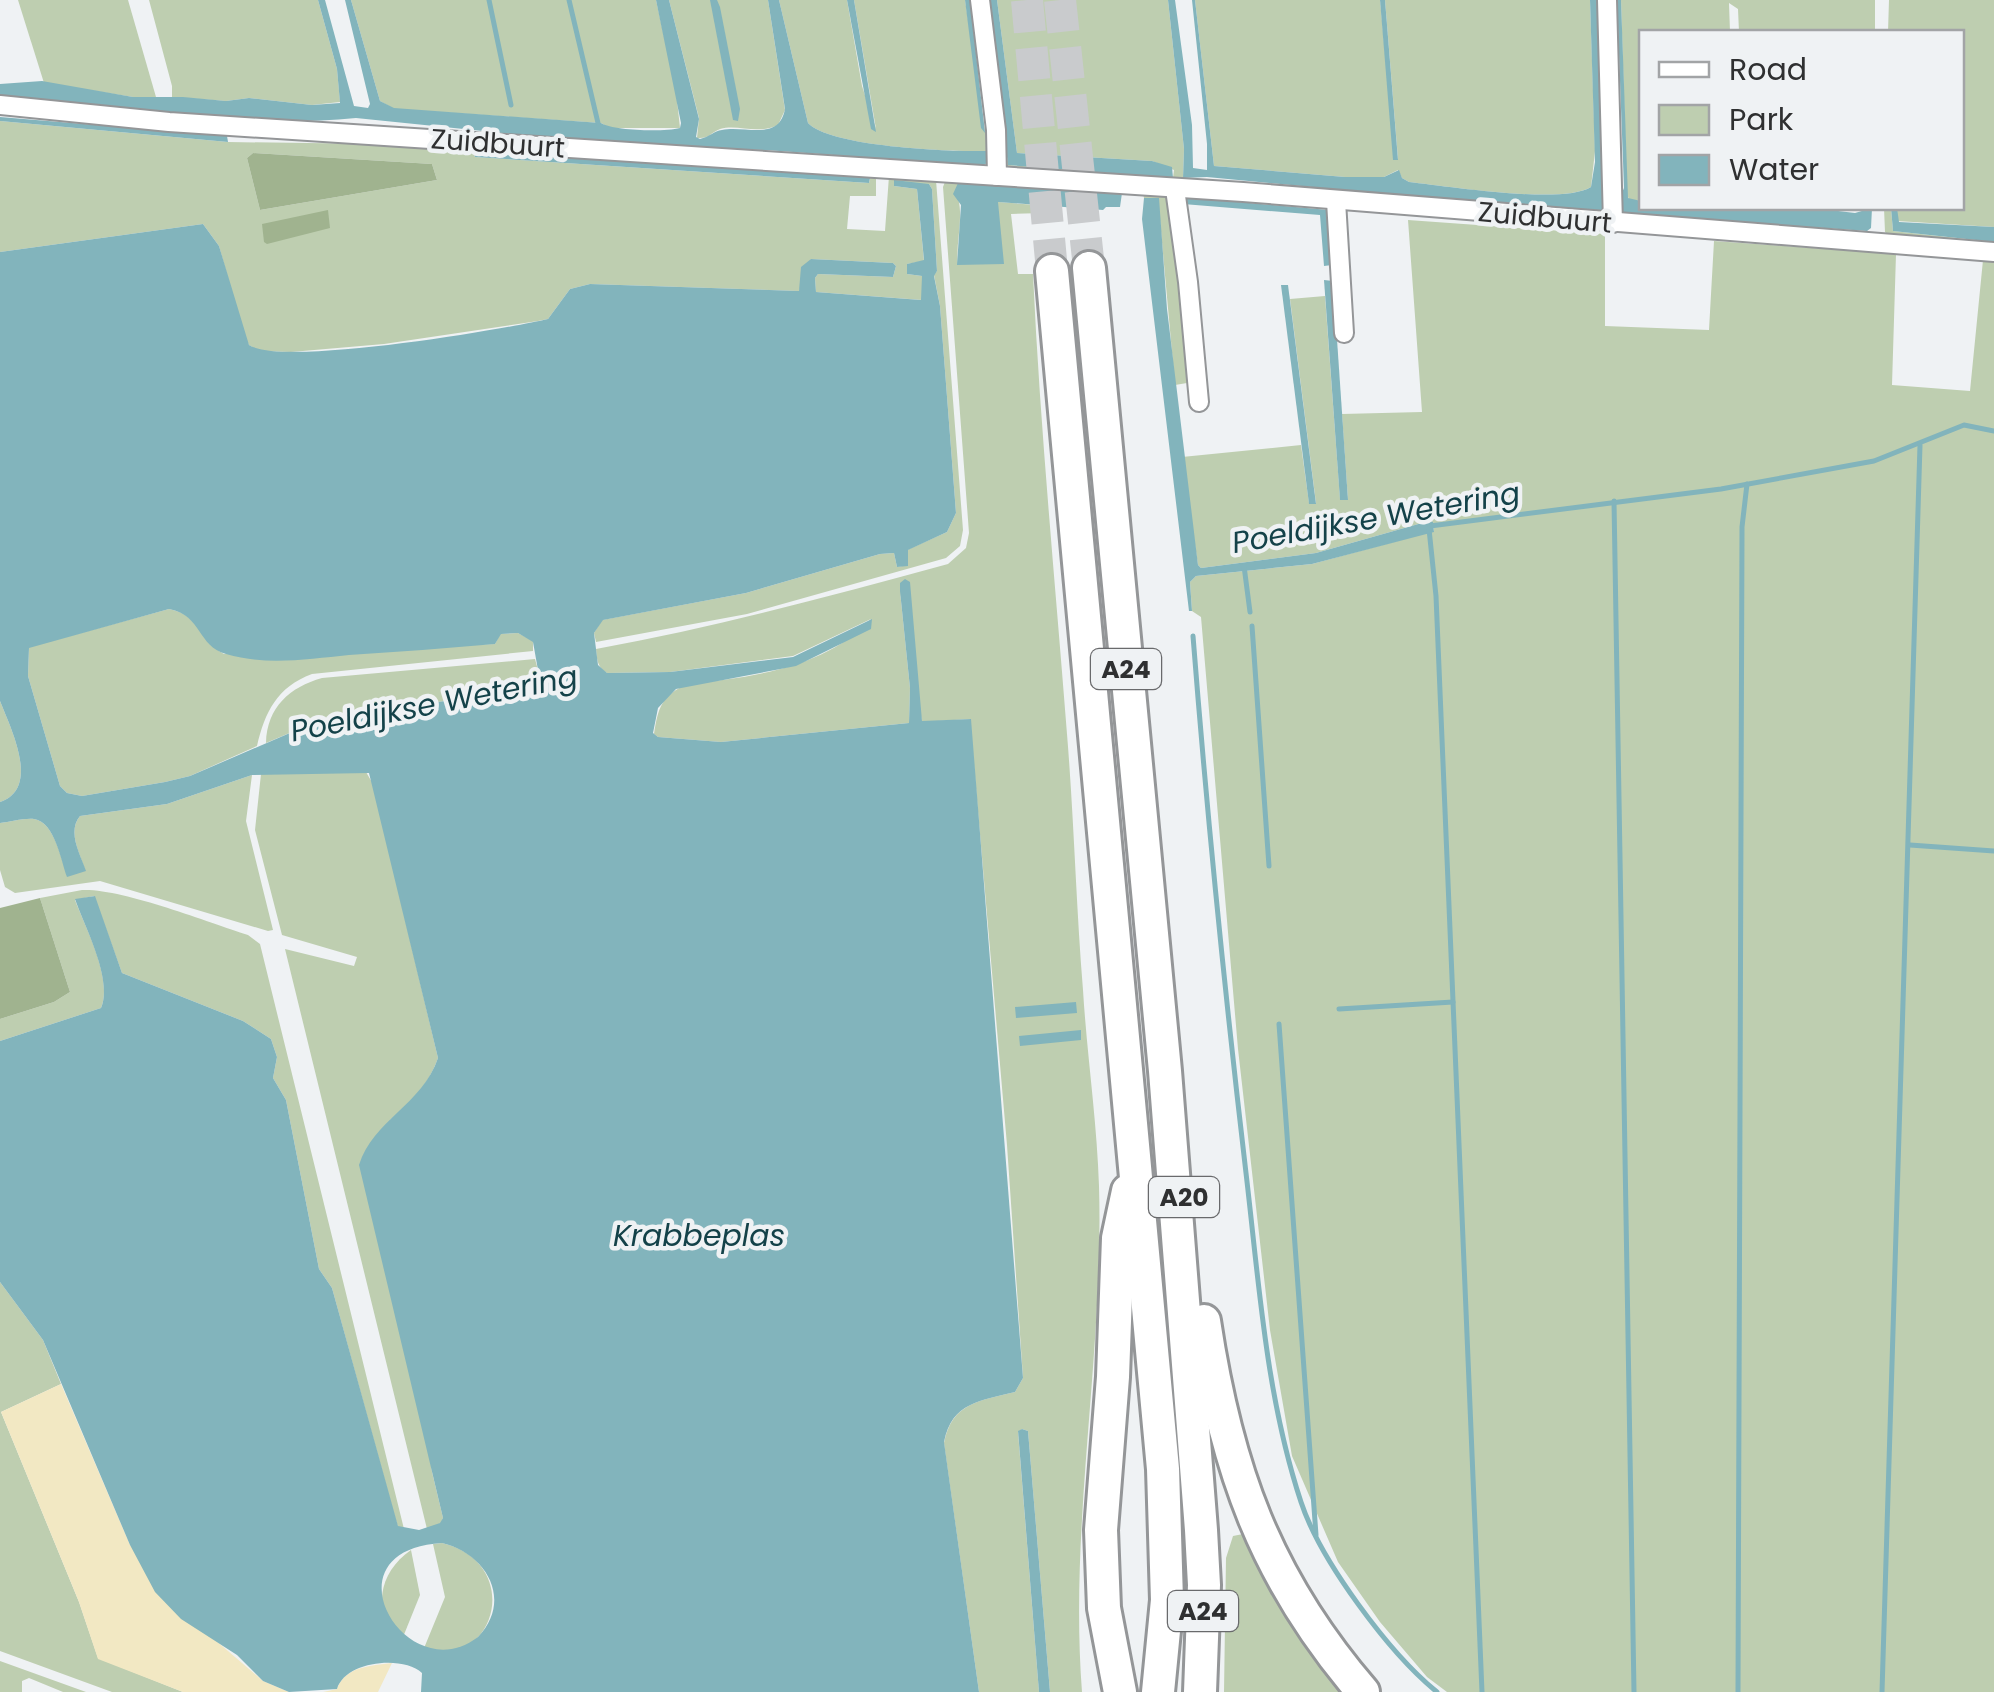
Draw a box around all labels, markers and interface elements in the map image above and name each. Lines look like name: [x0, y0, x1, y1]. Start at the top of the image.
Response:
legend: [1639, 30, 1964, 210]
text: Road: [1729, 48, 1807, 91]
text: Park: [1729, 98, 1794, 141]
street label: Zuidbuurt: [430, 119, 566, 168]
text: Water: [1729, 148, 1819, 191]
street label: Zuidbuurt: [1476, 192, 1614, 243]
water label: Poeldijkse Wetering: [1229, 471, 1523, 564]
road number: A24: [1091, 649, 1161, 689]
water label: Poeldijkse Wetering: [287, 655, 581, 752]
road number: A20: [1149, 1177, 1219, 1217]
water label: Krabbeplas: [613, 1214, 785, 1257]
road number: A24: [1168, 1591, 1238, 1631]

